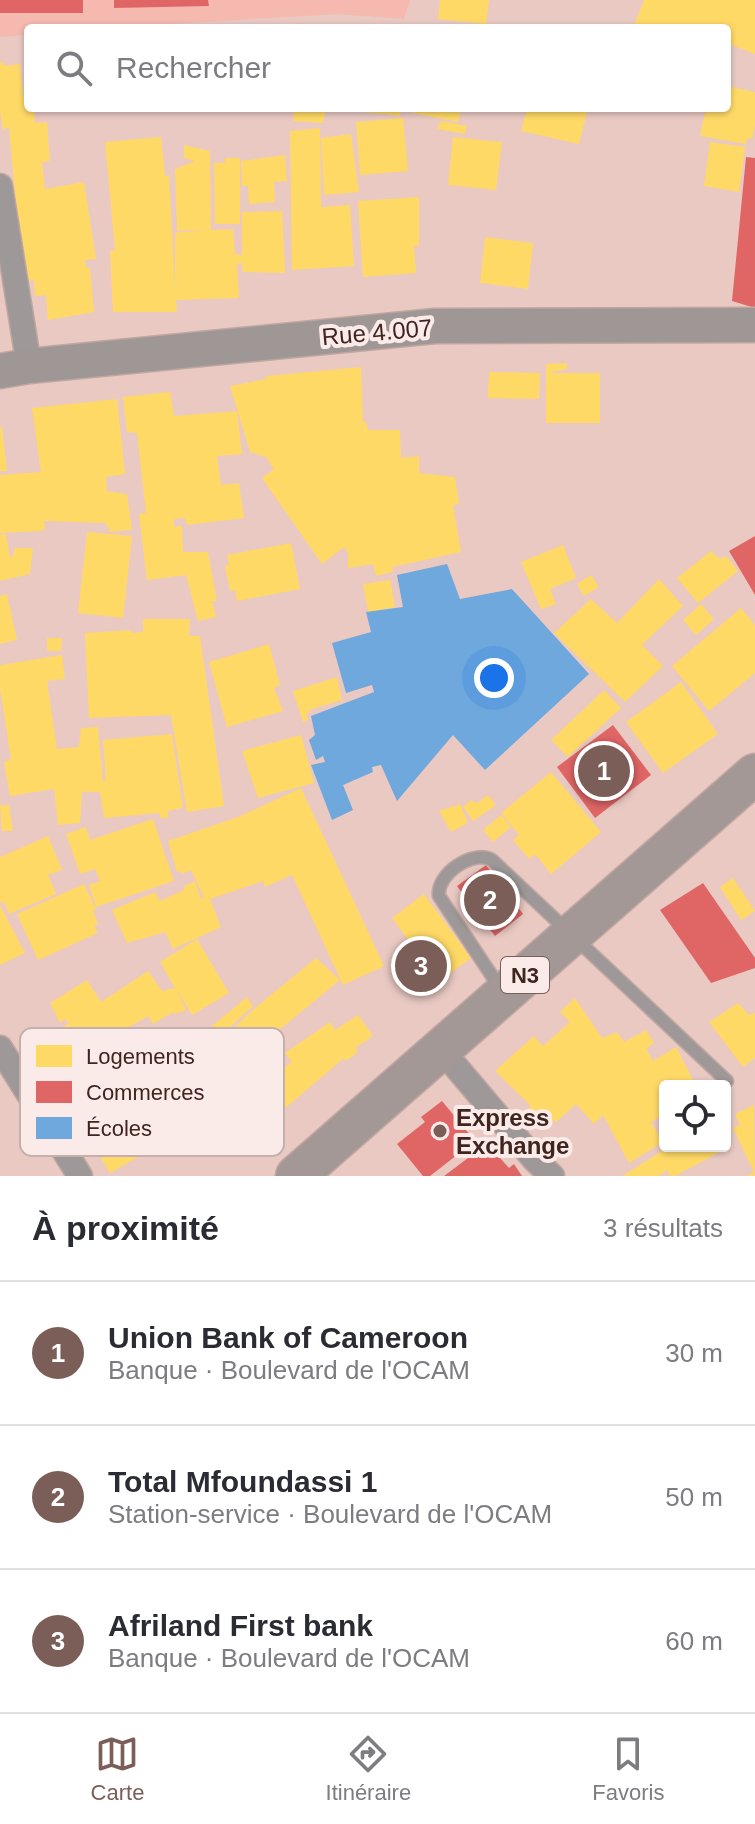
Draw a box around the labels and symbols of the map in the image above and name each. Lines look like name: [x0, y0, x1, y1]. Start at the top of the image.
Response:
street label: Rue 4.007: [321, 314, 433, 350]
your location: [474, 658, 514, 698]
pin: 1: [578, 741, 630, 801]
pin: 2: [464, 870, 516, 930]
pin: 3: [395, 936, 447, 996]
road number: N3: [501, 957, 549, 993]
legend: [20, 1028, 284, 1156]
text: Logements: [86, 1044, 195, 1069]
text: Commerces: [86, 1080, 205, 1105]
place label: Express Exchange: [456, 1104, 569, 1159]
text: Écoles: [86, 1116, 152, 1141]
marker: Express Exchange: [431, 1122, 449, 1140]

